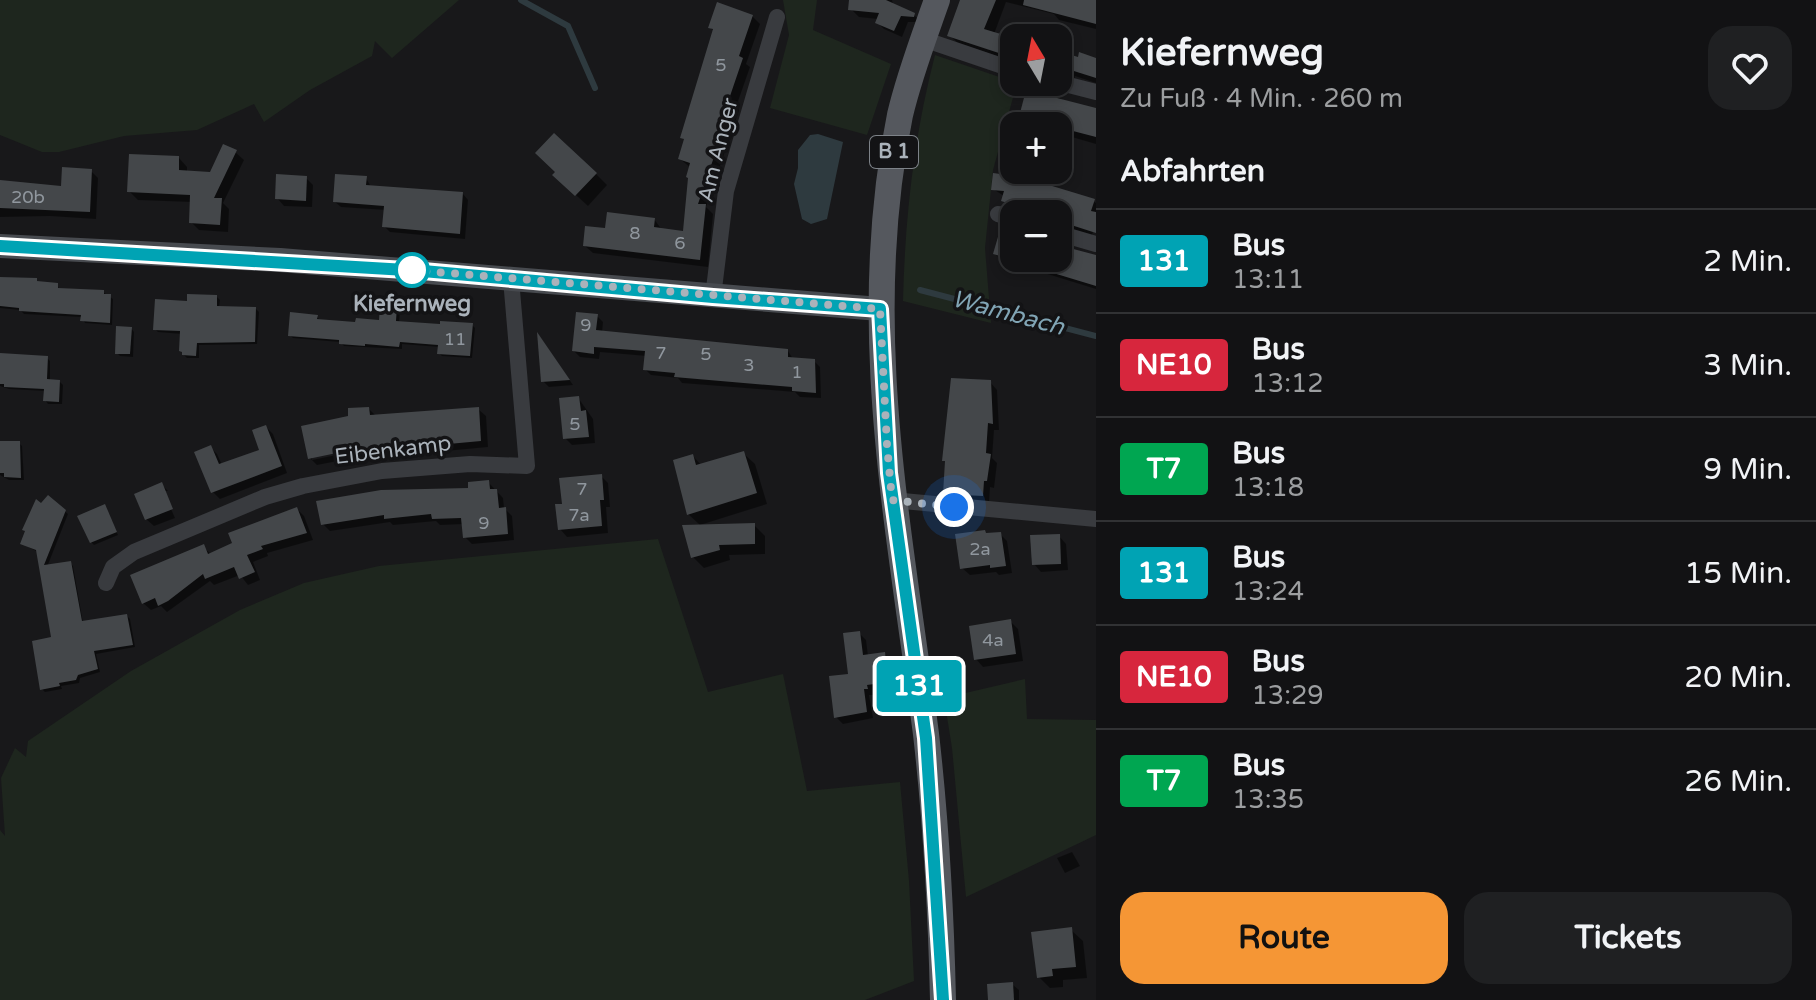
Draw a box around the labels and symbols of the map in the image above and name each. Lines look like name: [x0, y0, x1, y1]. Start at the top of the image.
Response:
north arrow: [1000, 24, 1072, 96]
house number: 5: [715, 54, 727, 76]
street label: Am Anger: [692, 95, 744, 205]
road number: B 1: [870, 136, 918, 168]
house number: 20b: [11, 186, 45, 208]
house number: 8: [629, 222, 641, 244]
house number: 6: [674, 232, 686, 254]
marker: Kiefernweg: [395, 253, 429, 287]
water label: Wambach: [949, 284, 1069, 342]
place label: Kiefernweg: [353, 291, 471, 317]
house number: 9: [580, 314, 592, 336]
house number: 11: [444, 328, 466, 350]
house number: 7: [655, 342, 667, 364]
house number: 5: [700, 343, 712, 365]
house number: 3: [743, 354, 755, 376]
house number: 1: [791, 361, 803, 383]
house number: 5: [569, 413, 581, 435]
street label: Eibenkamp: [333, 430, 453, 470]
house number: 7: [576, 478, 588, 500]
your location: [934, 487, 974, 527]
house number: 7a: [568, 504, 590, 526]
house number: 9: [478, 512, 490, 534]
house number: 2a: [969, 538, 991, 560]
house number: 4a: [982, 629, 1004, 651]
line badge: 131: [873, 660, 965, 712]

